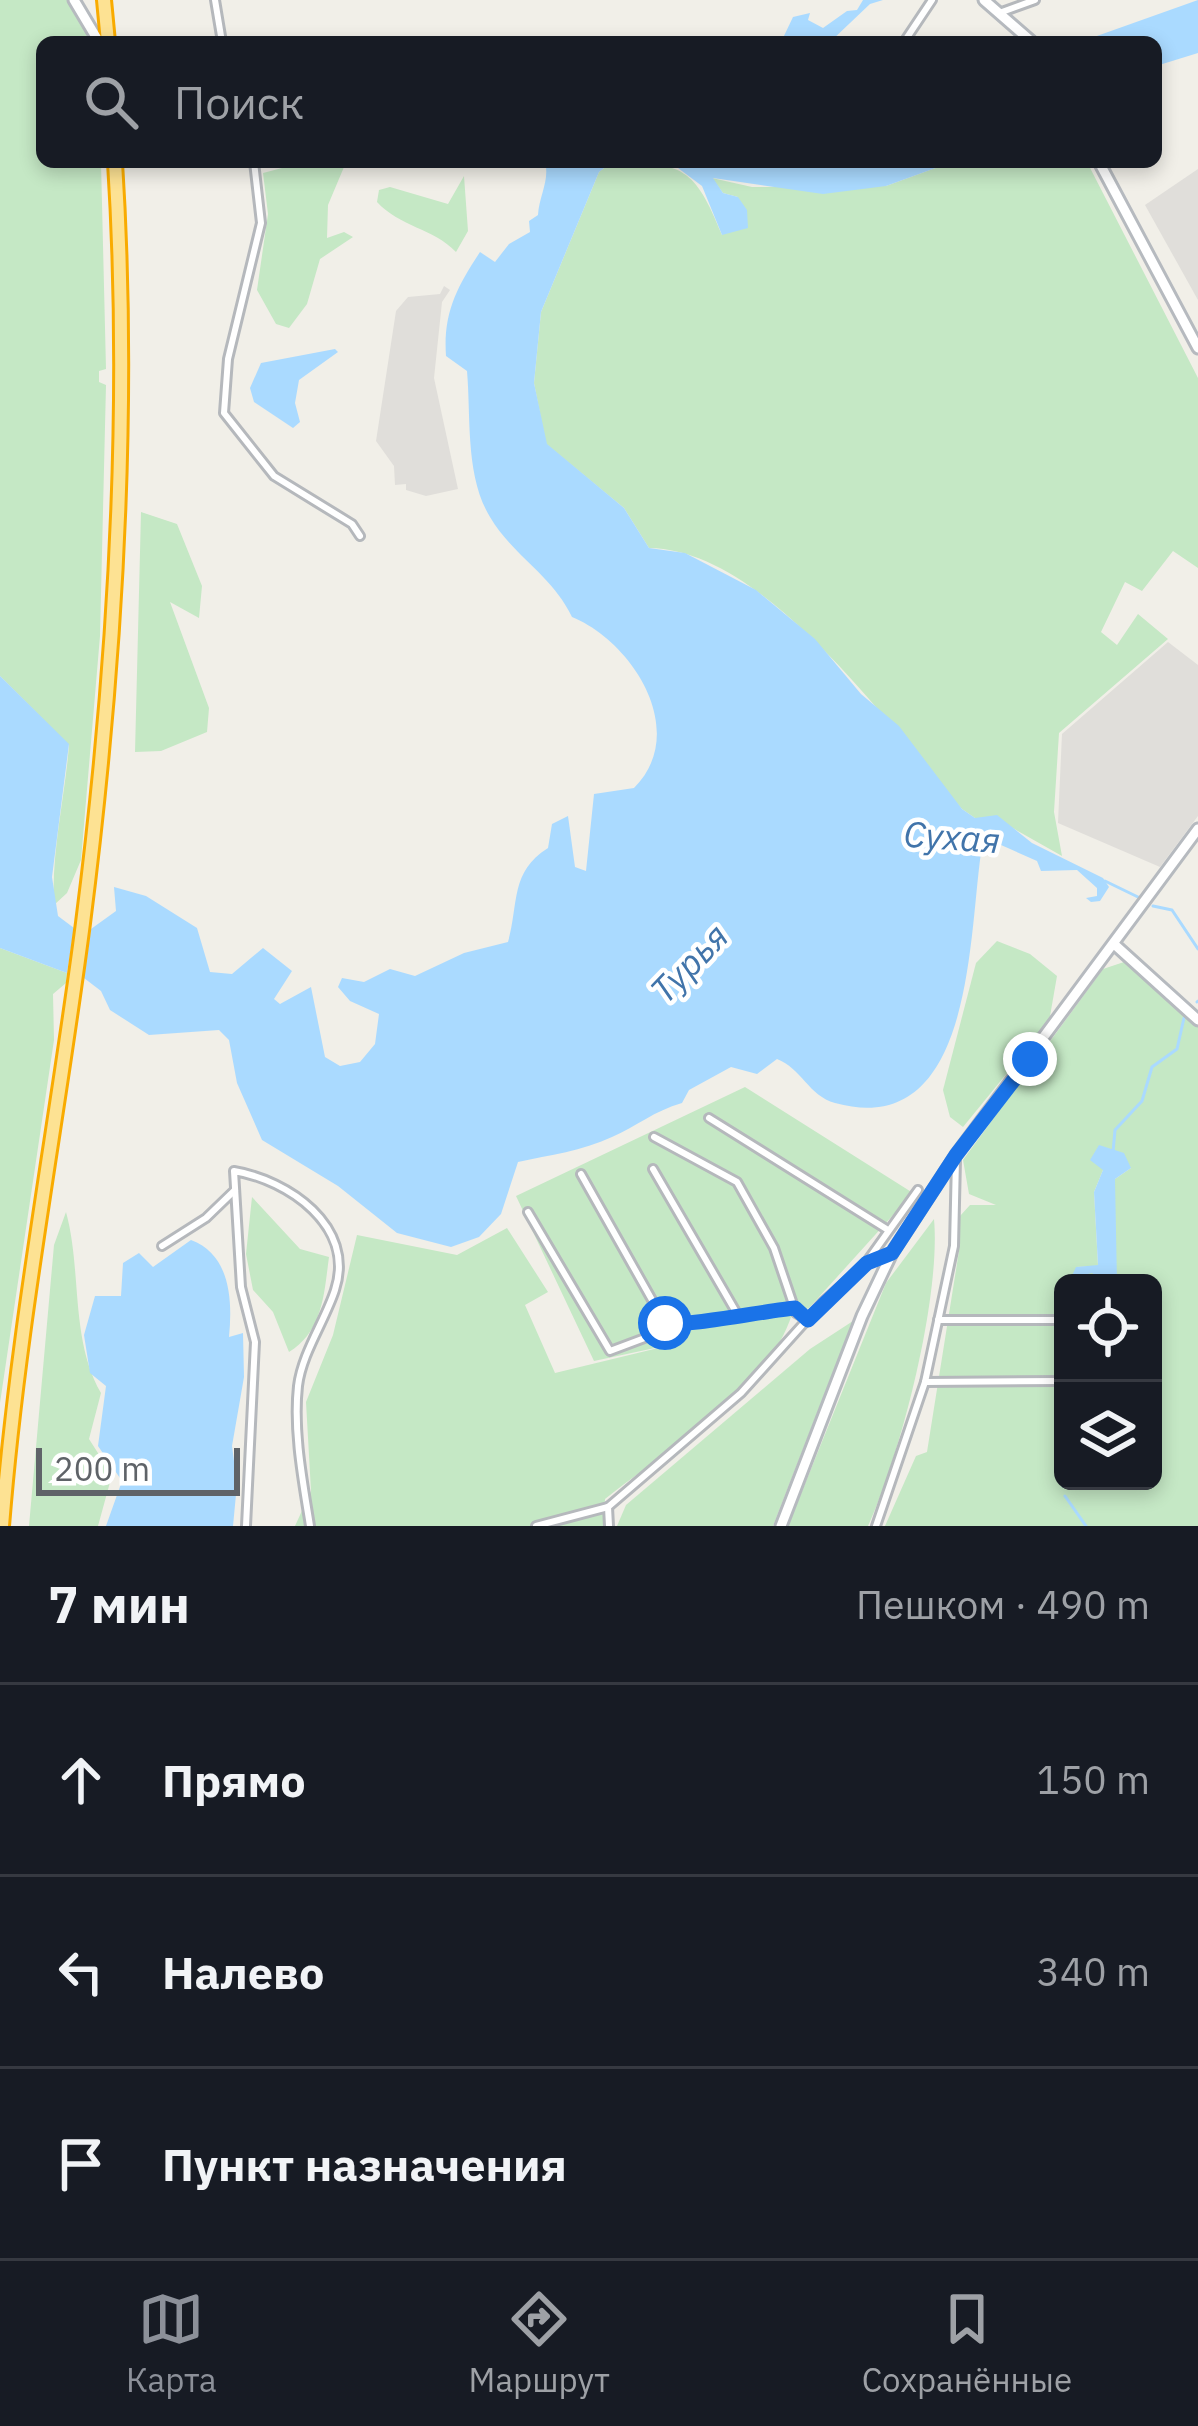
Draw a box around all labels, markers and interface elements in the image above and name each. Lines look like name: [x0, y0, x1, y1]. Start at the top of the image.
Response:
search box: [36, 36, 1162, 168]
icon: search: [78, 69, 144, 135]
text: Поиск: [174, 73, 304, 131]
water label: Сухая: [902, 810, 1002, 863]
water label: Турья: [639, 913, 738, 1013]
route end: [1003, 1032, 1057, 1086]
map controls: [1054, 1274, 1162, 1490]
button: locate: [1054, 1274, 1162, 1382]
route start: [638, 1296, 692, 1350]
button: layers: [1054, 1382, 1162, 1490]
scale bar: [36, 1442, 240, 1495]
text: 200 m: [54, 1447, 150, 1490]
text: 7 мин: [48, 1571, 190, 1637]
text: Пешком · 490 m: [856, 1579, 1150, 1630]
icon: ahead: [48, 1747, 114, 1813]
text: Прямо: [162, 1751, 306, 1809]
text: 150 m: [1037, 1754, 1150, 1805]
icon: left: [48, 1939, 114, 2005]
text: Налево: [162, 1943, 324, 2001]
text: 340 m: [1037, 1946, 1150, 1997]
icon: arrive: [48, 2131, 114, 2197]
text: Пункт назначения: [162, 2135, 567, 2193]
tab: Карта: [126, 2286, 217, 2401]
tab: Маршрут: [469, 2286, 610, 2401]
tab: Сохранённые: [862, 2286, 1072, 2401]

